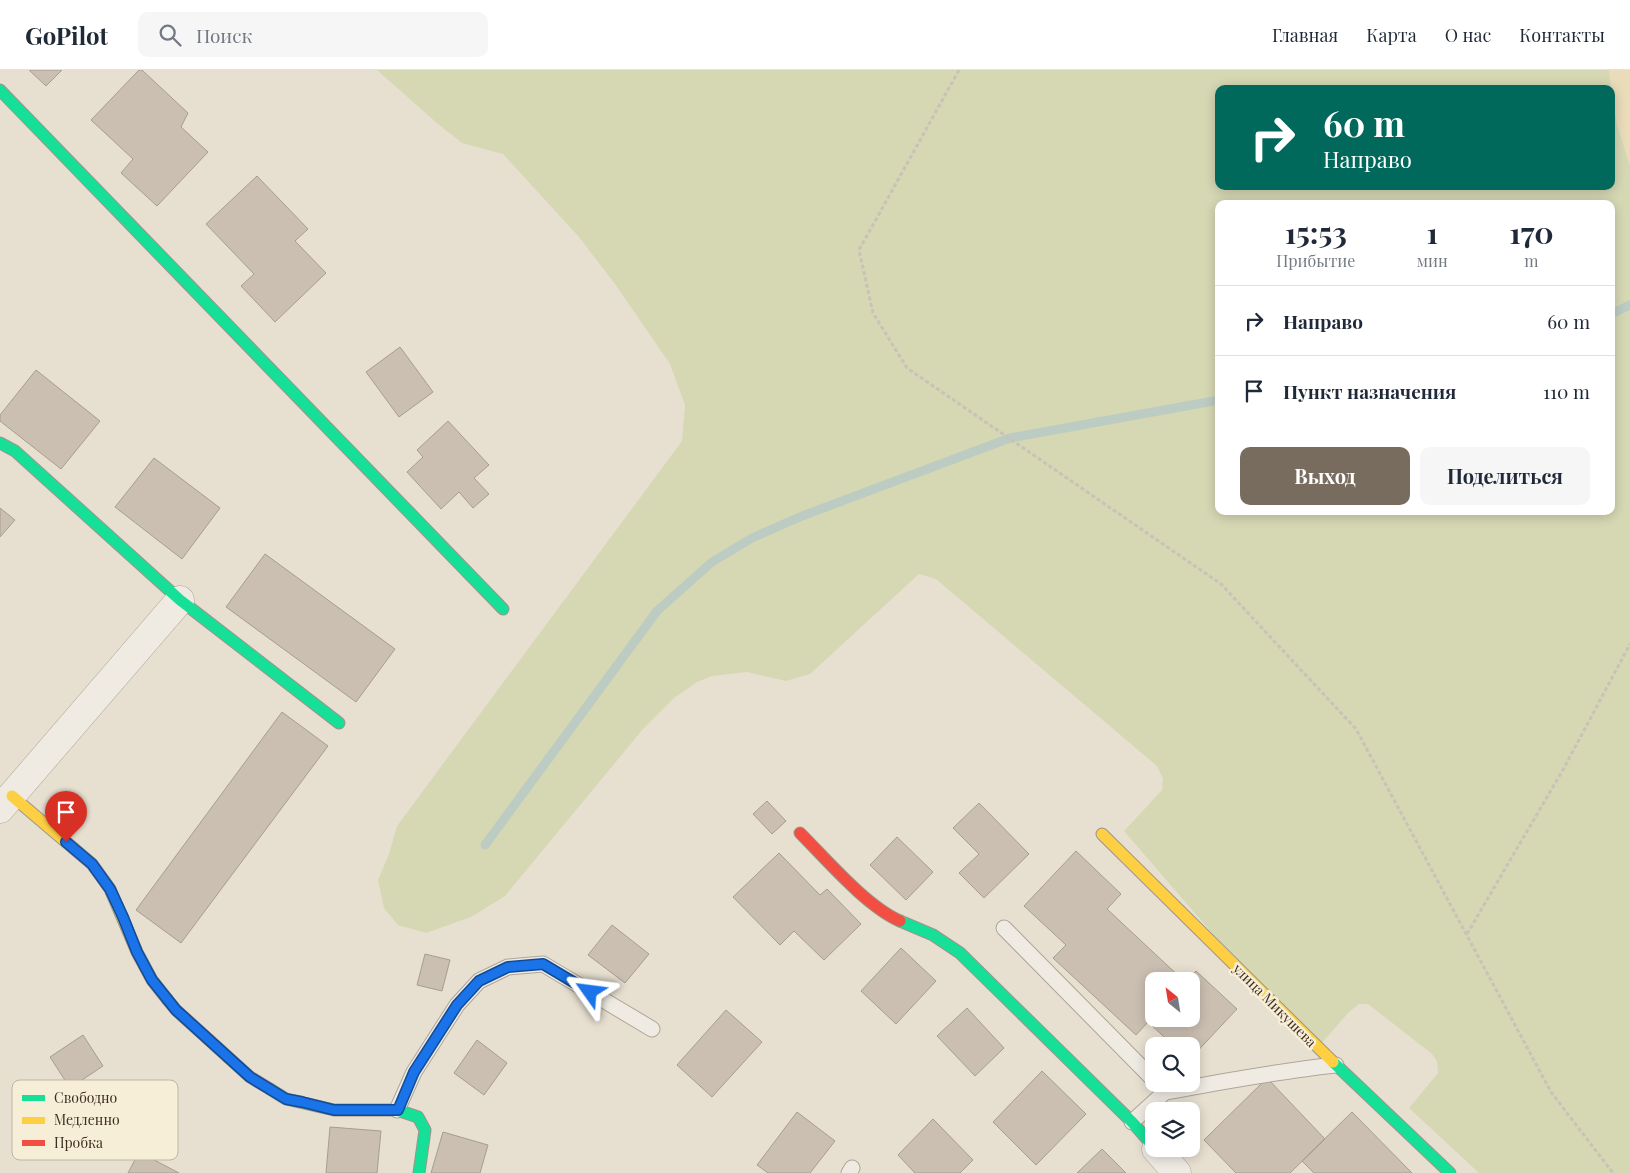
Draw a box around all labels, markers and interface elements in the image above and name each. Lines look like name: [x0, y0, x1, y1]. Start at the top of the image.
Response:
search box: [138, 12, 488, 57]
text: GoPilot: [25, 19, 108, 51]
icon: search: [156, 21, 184, 49]
text: Поиск: [196, 22, 252, 48]
text: Главная: [1272, 23, 1338, 47]
text: Карта: [1366, 23, 1417, 47]
text: О нас: [1445, 23, 1491, 47]
text: Контакты: [1519, 23, 1605, 47]
text: 60 m: [1323, 99, 1405, 146]
icon: right: [1240, 105, 1305, 170]
text: Направо: [1323, 144, 1412, 174]
text: 15:53: [1285, 212, 1347, 252]
text: 1: [1427, 212, 1438, 252]
text: 170: [1509, 212, 1554, 252]
text: Прибытие: [1276, 250, 1355, 271]
text: мин: [1417, 250, 1448, 271]
text: m: [1524, 250, 1539, 271]
icon: right: [1240, 307, 1268, 335]
text: Направо: [1283, 308, 1363, 334]
text: 60 m: [1547, 308, 1590, 334]
icon: arrive: [1240, 377, 1268, 405]
text: Пункт назначения: [1283, 378, 1456, 404]
text: 110 m: [1543, 378, 1590, 404]
button: Выход: [1240, 447, 1410, 505]
button: Поделиться: [1420, 447, 1590, 505]
pin: [45, 791, 87, 842]
icon: arrive: [52, 798, 80, 826]
street label: улица Микушева: [1228, 958, 1321, 1051]
position arrow: [563, 965, 615, 1017]
north arrow: [1145, 972, 1200, 1028]
map controls: [1145, 972, 1200, 1157]
button: search: [1145, 1037, 1200, 1092]
legend: [12, 1080, 178, 1160]
text: Свободно: [54, 1088, 118, 1107]
button: layers: [1145, 1102, 1200, 1157]
text: Медленно: [54, 1110, 120, 1129]
text: Пробка: [54, 1133, 103, 1152]

